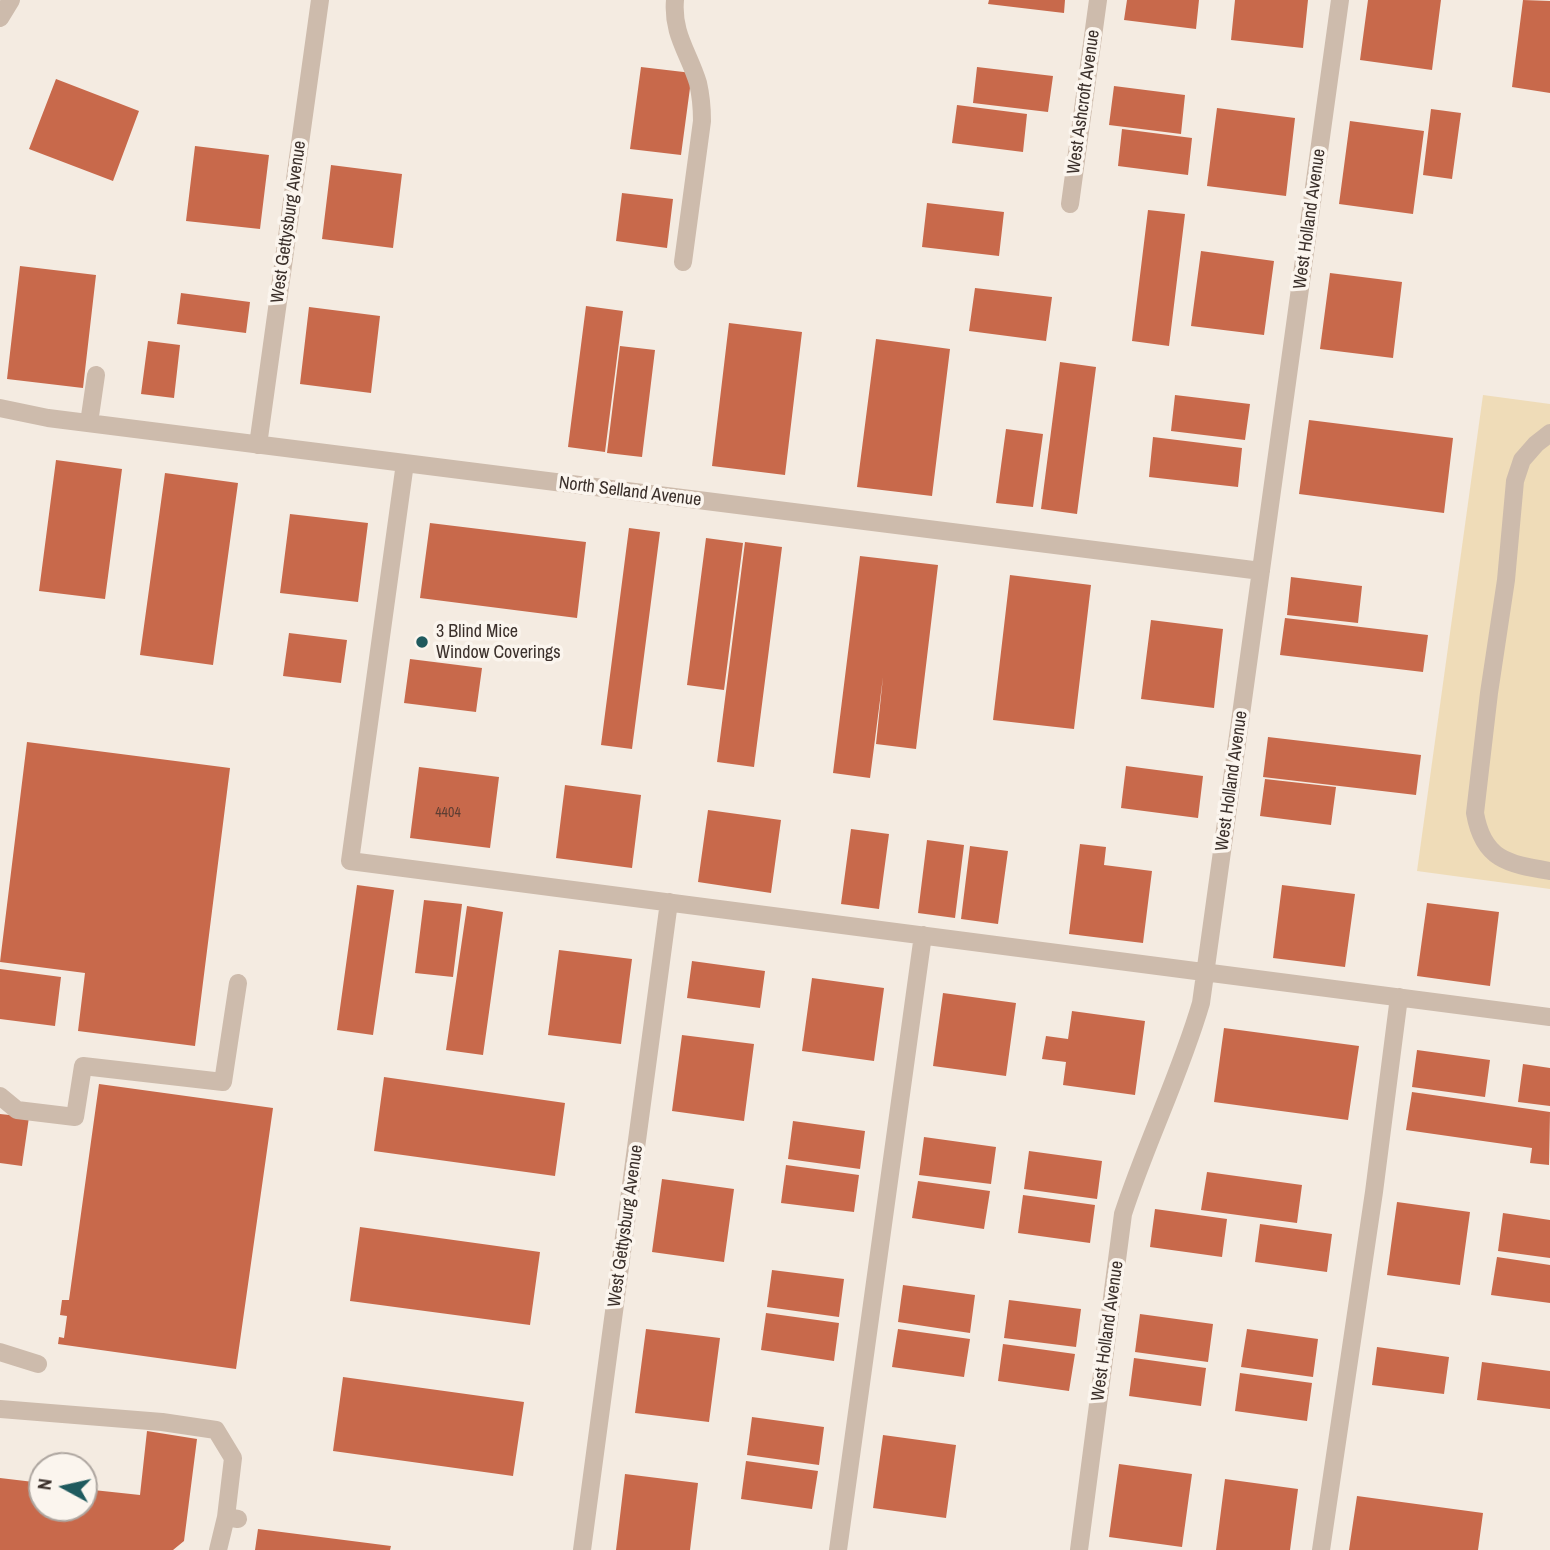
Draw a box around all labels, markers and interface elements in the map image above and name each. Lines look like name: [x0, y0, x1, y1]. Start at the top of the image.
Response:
street label: West Ashcroft Avenue: [1063, 28, 1105, 176]
street label: West Gettysburg Avenue: [267, 140, 311, 304]
street label: West Holland Avenue: [1289, 147, 1331, 291]
street label: North Selland Avenue: [558, 473, 702, 511]
place label: 3 Blind Mice Window Coverings: [436, 621, 561, 664]
marker: 3 Blind Mice Window Coverings: [414, 634, 430, 650]
street label: West Holland Avenue: [1211, 709, 1253, 853]
house number: 4404: [435, 805, 461, 821]
street label: West Gettysburg Avenue: [604, 1144, 648, 1308]
street label: West Holland Avenue: [1087, 1259, 1129, 1403]
north arrow: [28, 1452, 98, 1522]
text: N: [31, 1477, 58, 1492]

